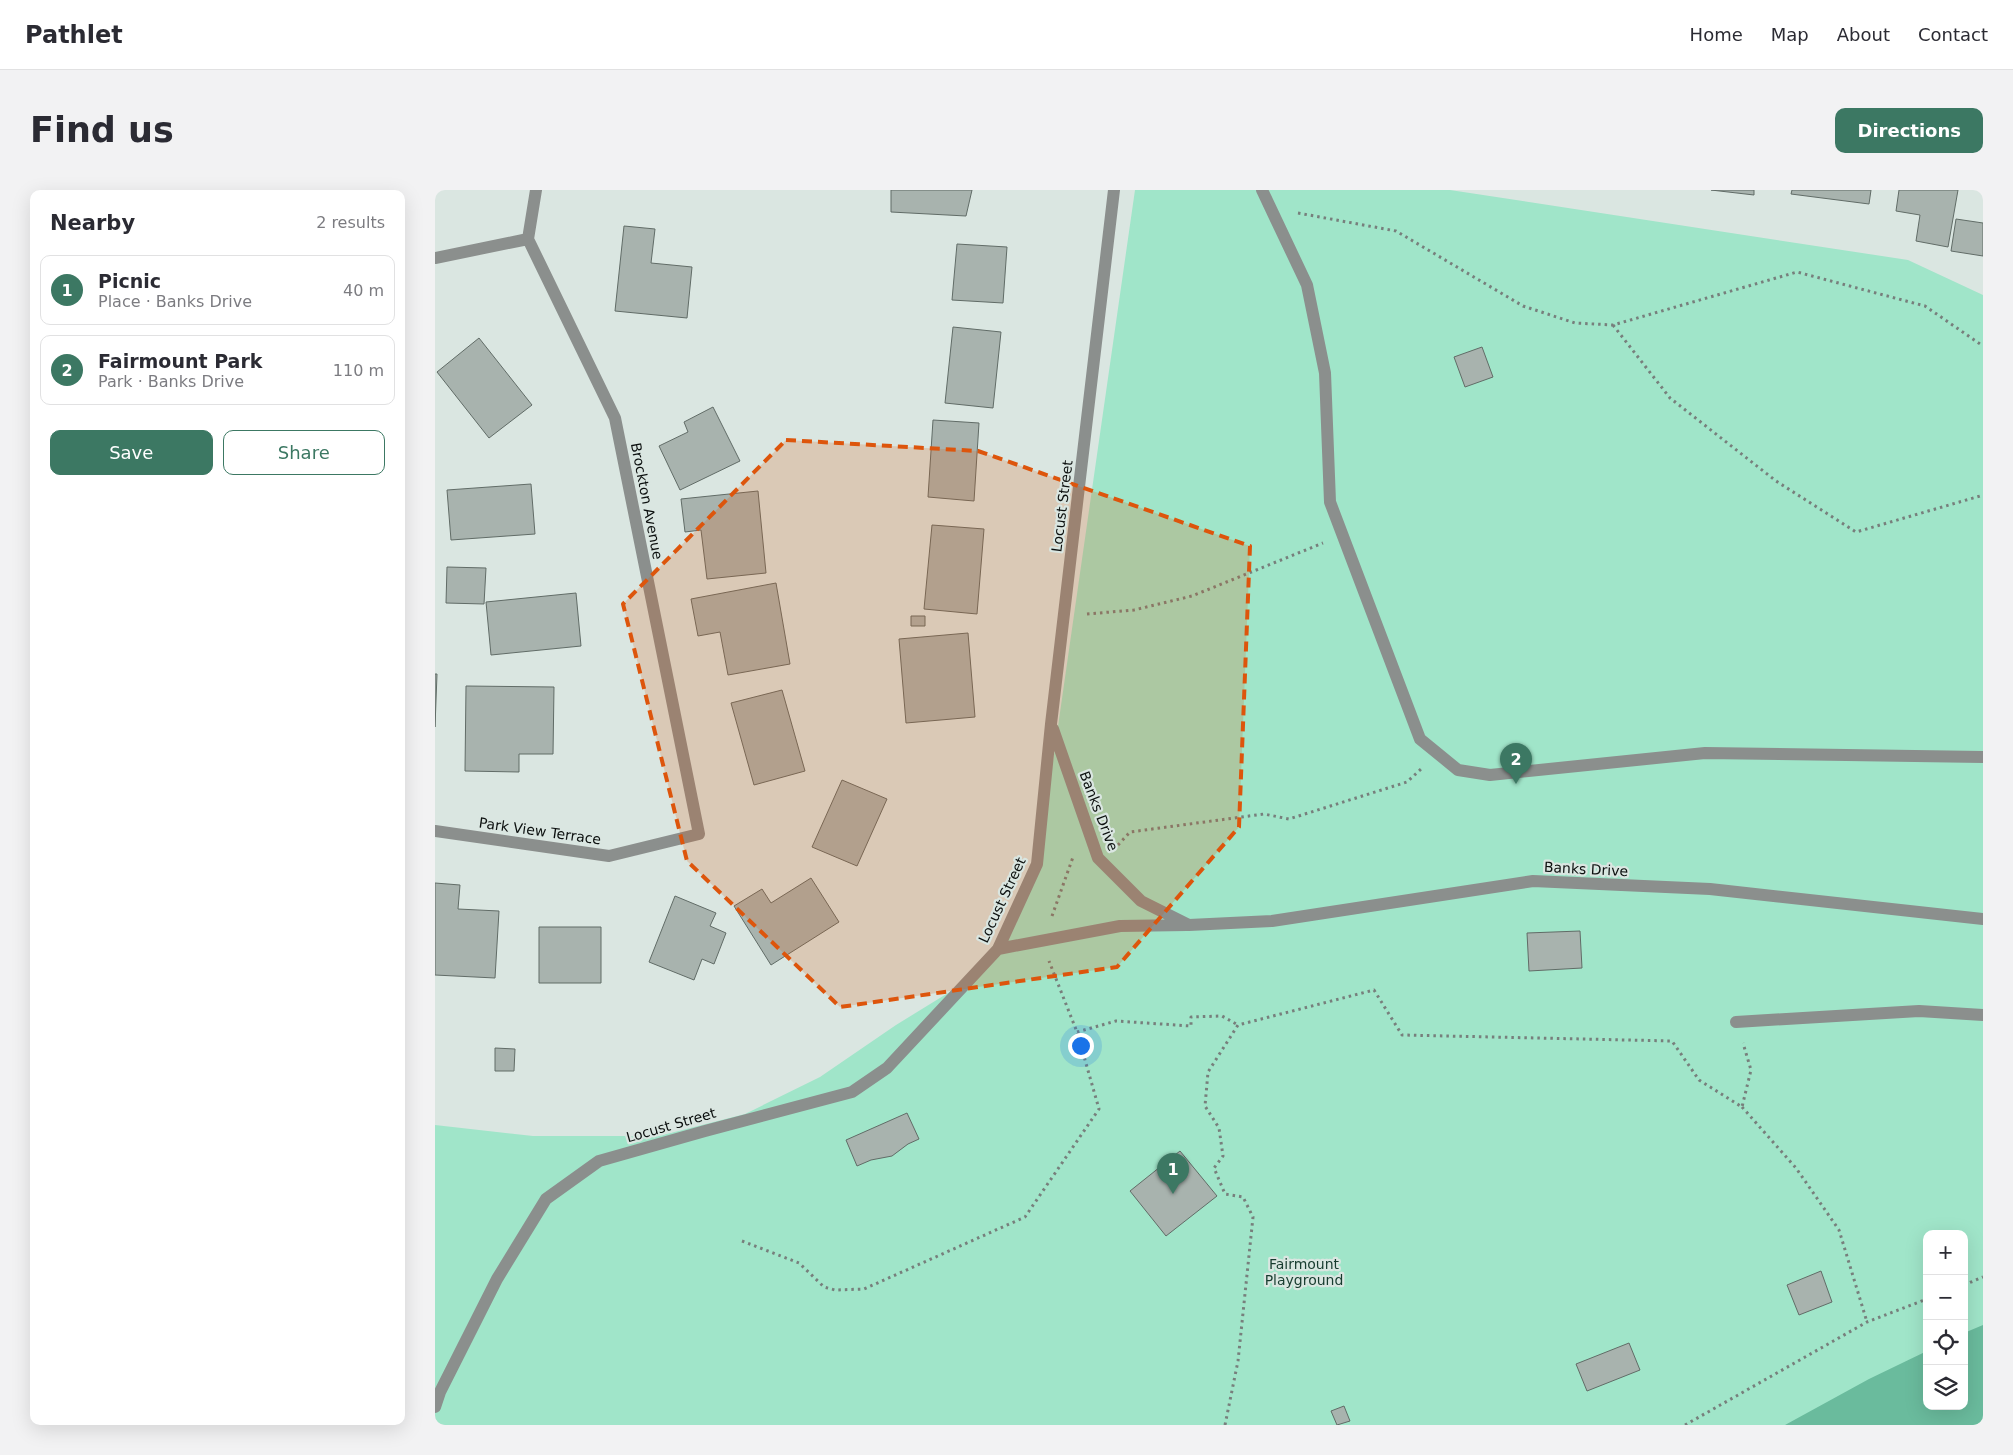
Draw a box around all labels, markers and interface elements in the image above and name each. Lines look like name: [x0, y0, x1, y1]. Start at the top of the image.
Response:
text: Pathlet: [25, 21, 123, 49]
text: Home: [1690, 24, 1743, 45]
text: Map: [1771, 24, 1809, 45]
text: About: [1837, 24, 1890, 45]
text: Contact: [1918, 24, 1988, 45]
button: Directions: [1835, 108, 1983, 153]
text: Find us: [30, 110, 174, 150]
text: Nearby: [50, 211, 135, 235]
text: 2 results: [316, 213, 385, 232]
text: Picnic: [98, 270, 161, 292]
text: 1: [61, 281, 73, 300]
text: 40 m: [343, 281, 384, 300]
text: Place · Banks Drive: [98, 292, 252, 311]
text: Fairmount Park: [98, 350, 262, 372]
text: 2: [61, 361, 73, 380]
text: 110 m: [333, 361, 384, 380]
text: Park · Banks Drive: [98, 372, 244, 391]
button: Save: [50, 430, 213, 475]
button: Share: [223, 430, 385, 475]
street label: Brockton Avenue: [628, 441, 666, 561]
street label: Locust Street: [1048, 459, 1076, 553]
pin: 2: [1500, 743, 1532, 784]
street label: Banks Drive: [1076, 769, 1122, 853]
street label: Park View Terrace: [478, 814, 602, 848]
street label: Locust Street: [975, 854, 1029, 945]
street label: Banks Drive: [1544, 859, 1628, 879]
your location: [1068, 1033, 1094, 1059]
street label: Locust Street: [624, 1104, 718, 1145]
pin: 1: [1157, 1153, 1189, 1194]
map controls: [1923, 1230, 1968, 1410]
button: +: [1923, 1230, 1968, 1275]
park label: Fairmount Playground: [1265, 1256, 1343, 1288]
button: −: [1923, 1275, 1968, 1320]
button: locate: [1923, 1320, 1968, 1365]
button: layers: [1923, 1365, 1968, 1410]

